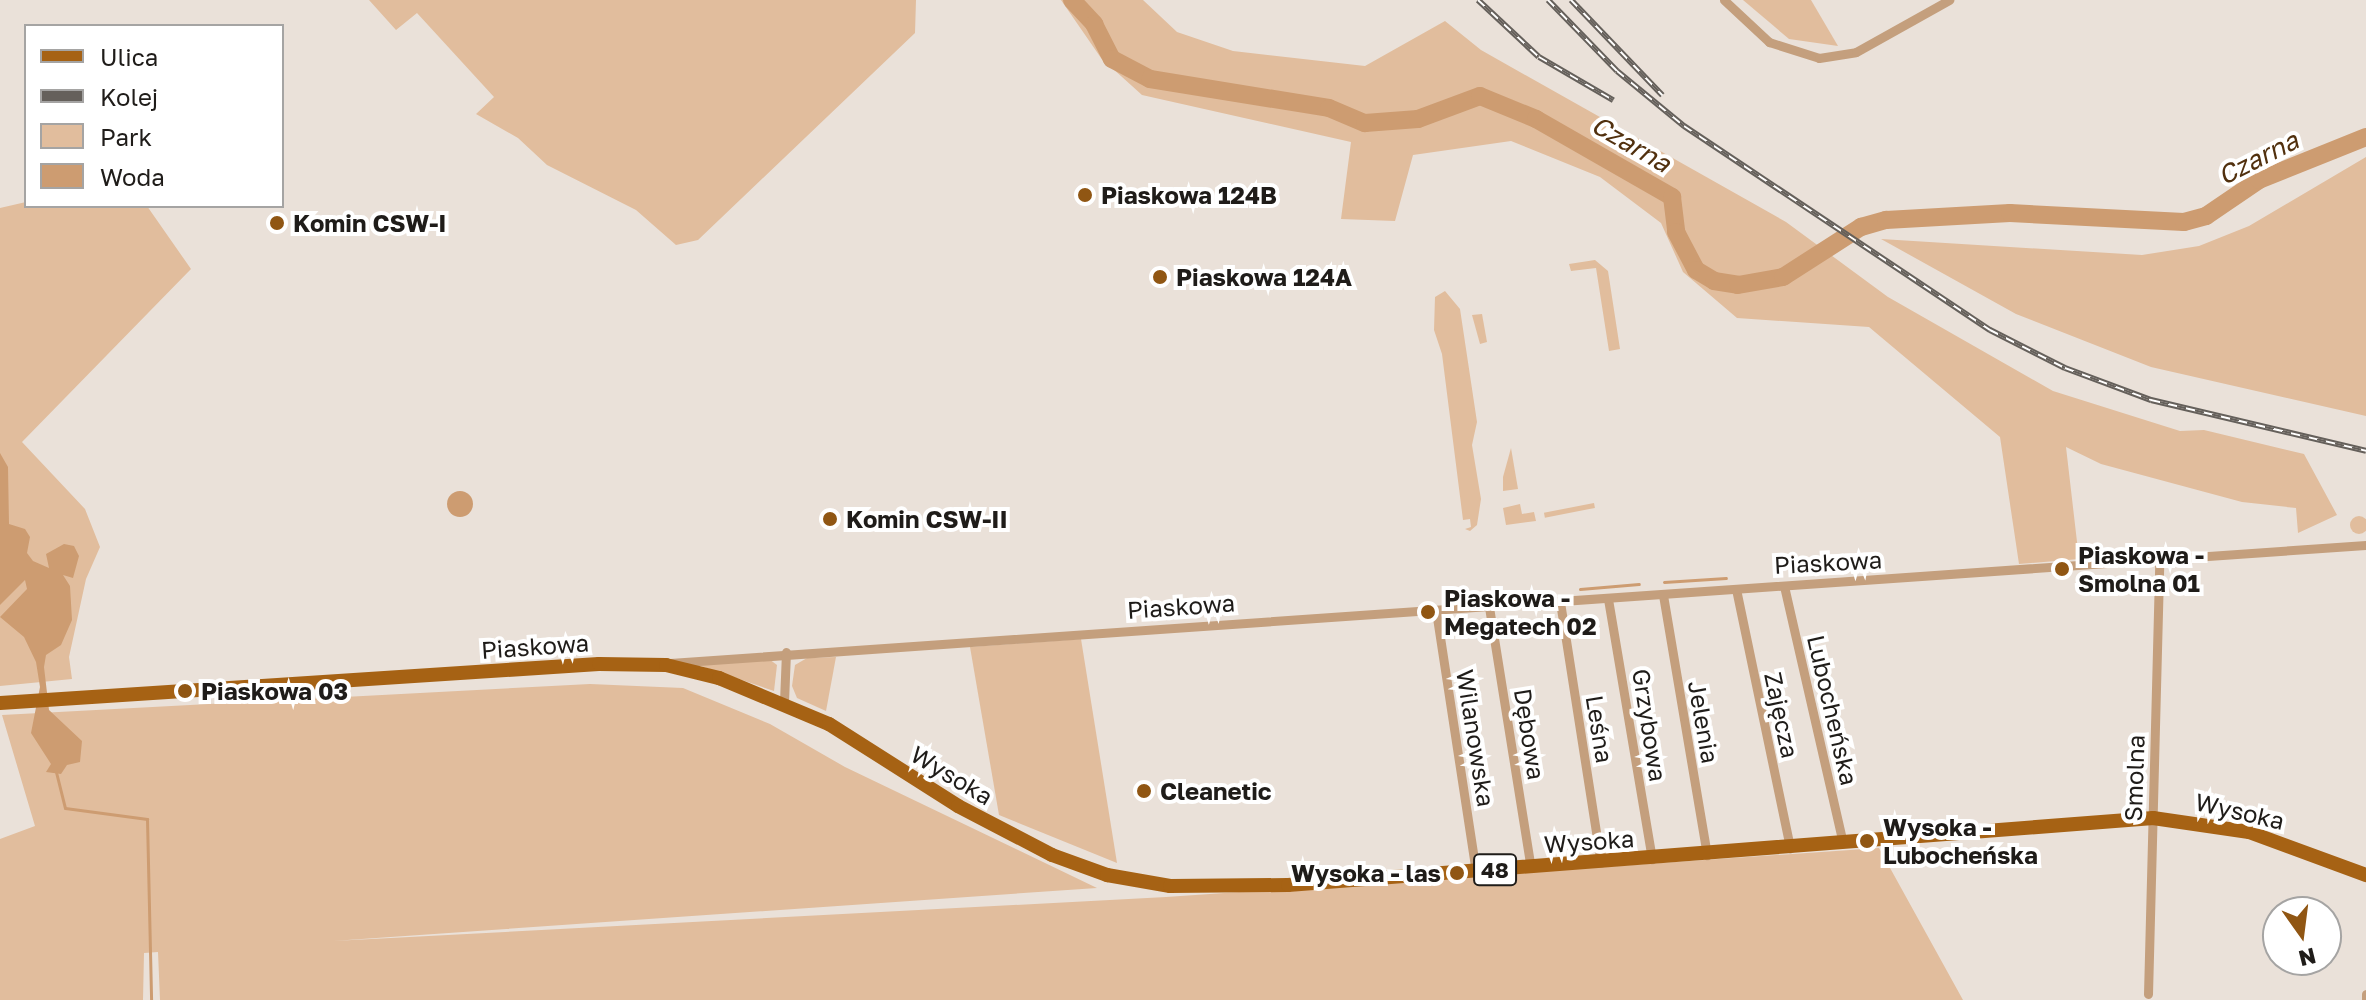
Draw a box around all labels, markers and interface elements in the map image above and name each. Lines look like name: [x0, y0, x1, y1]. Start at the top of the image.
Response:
legend: [24, 24, 284, 208]
text: Ulica: [100, 42, 158, 71]
text: Kolej: [100, 82, 158, 111]
water label: Czarna: [1586, 109, 1676, 179]
text: Park: [100, 122, 152, 151]
water label: Czarna: [2213, 125, 2303, 191]
text: Woda: [100, 162, 165, 191]
place label: Piaskowa 124B: [1101, 181, 1277, 209]
marker: Piaskowa 124B: [1076, 186, 1094, 204]
place label: Komin CSW-I: [293, 209, 446, 237]
marker: Komin CSW-I: [268, 214, 286, 232]
place label: Piaskowa 124A: [1176, 263, 1352, 291]
marker: Piaskowa 124A: [1151, 268, 1169, 286]
place label: Komin CSW-II: [846, 505, 1008, 533]
marker: Komin CSW-II: [821, 510, 839, 528]
place label: Piaskowa - Smolna 01: [2078, 541, 2204, 597]
street label: Piaskowa: [1773, 545, 1883, 579]
marker: Piaskowa - Smolna 01: [2053, 560, 2071, 578]
place label: Piaskowa - Megatech 02: [1444, 584, 1597, 640]
street label: Piaskowa: [1126, 588, 1236, 624]
marker: Piaskowa - Megatech 02: [1419, 603, 1437, 621]
street label: Piaskowa: [480, 628, 590, 664]
street label: Lubocheńska: [1802, 632, 1864, 788]
street label: Wilanowska: [1451, 667, 1501, 809]
street label: Grzybowa: [1627, 667, 1673, 783]
street label: Zajęcza: [1759, 669, 1805, 761]
place label: Piaskowa 03: [201, 677, 348, 705]
street label: Jelenia: [1683, 678, 1725, 766]
marker: Piaskowa 03: [176, 682, 194, 700]
street label: Dębowa: [1509, 686, 1551, 782]
street label: Leśna: [1580, 693, 1620, 765]
street label: Smolna: [2118, 734, 2150, 822]
street label: Wysoka: [906, 739, 998, 811]
place label: Cleanetic: [1160, 777, 1272, 805]
marker: Cleanetic: [1135, 782, 1153, 800]
street label: Wysoka: [2193, 787, 2287, 835]
place label: Wysoka - Lubocheńska: [1883, 813, 2038, 869]
street label: Wysoka: [1543, 823, 1635, 859]
marker: Wysoka - Lubocheńska: [1858, 832, 1876, 850]
road number: 48: [1473, 852, 1517, 888]
place label: Wysoka - las: [1291, 859, 1441, 887]
marker: Wysoka - las: [1448, 864, 1466, 882]
north arrow: [2262, 896, 2342, 976]
text: N: [2296, 943, 2319, 973]

